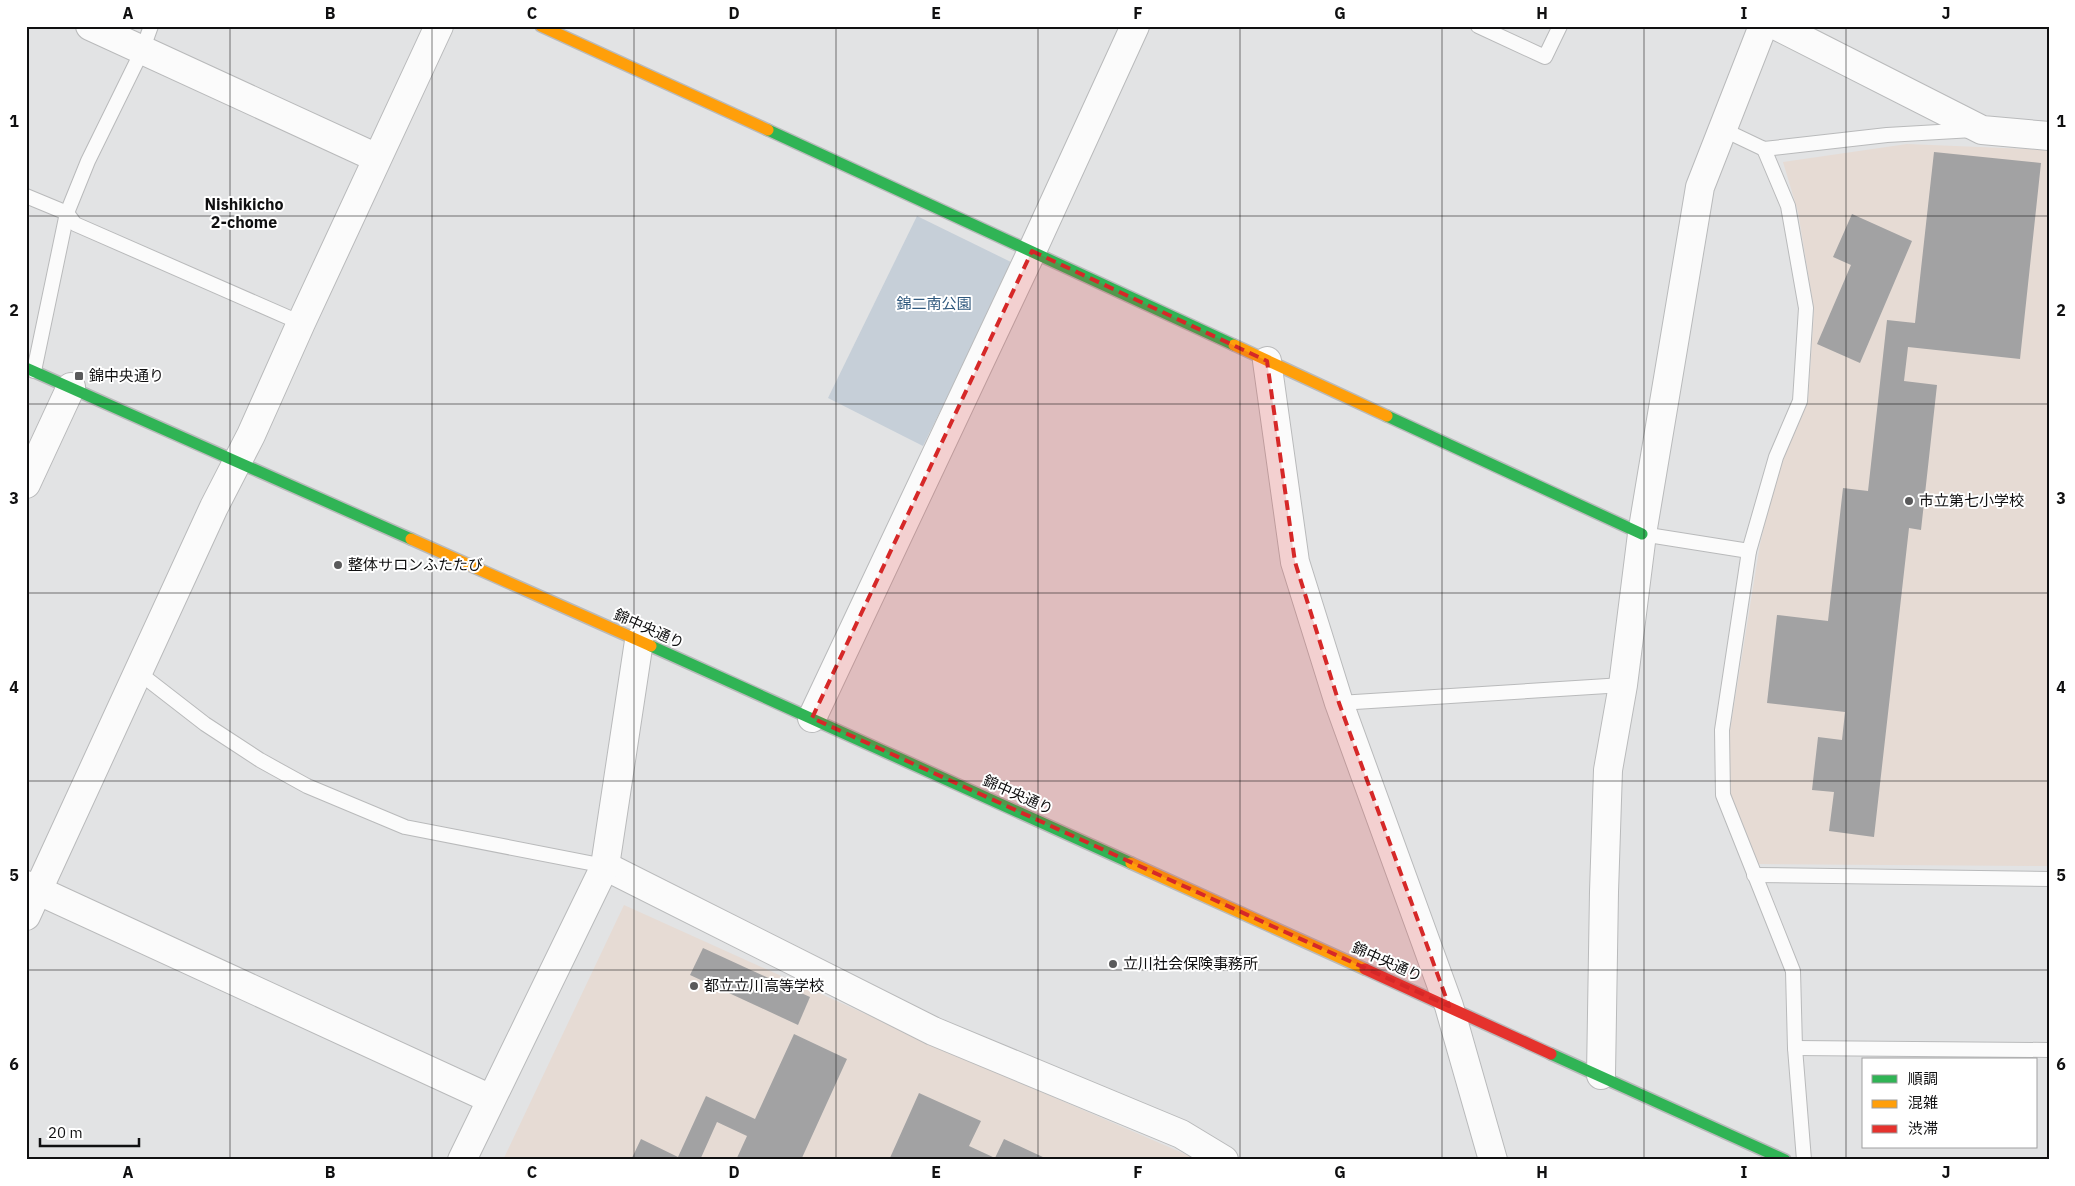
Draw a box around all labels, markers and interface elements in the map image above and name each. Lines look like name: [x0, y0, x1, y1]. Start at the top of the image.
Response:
text: A: [123, 3, 134, 23]
text: B: [325, 3, 336, 23]
text: C: [527, 3, 537, 23]
text: D: [728, 3, 740, 23]
text: E: [931, 3, 941, 23]
text: F: [1133, 3, 1143, 23]
text: G: [1334, 3, 1346, 23]
text: H: [1536, 3, 1548, 23]
text: I: [1741, 3, 1748, 23]
text: J: [1942, 3, 1950, 23]
text: 1: [9, 111, 19, 131]
text: 1: [2056, 111, 2066, 131]
district label: Nishikicho 2-chome: [205, 194, 283, 232]
park label: 錦二南公園: [896, 294, 972, 313]
text: 2: [9, 300, 19, 320]
text: 2: [2056, 300, 2066, 320]
place label: 錦中央通り: [89, 366, 164, 385]
marker: 錦中央通り: [73, 370, 85, 382]
text: 3: [9, 488, 19, 508]
text: 3: [2056, 488, 2066, 508]
place label: 市立第七小学校: [1919, 491, 2024, 510]
marker: 市立第七小学校: [1903, 495, 1915, 507]
place label: 整体サロンふたたび: [348, 555, 483, 574]
marker: 整体サロンふたたび: [332, 559, 344, 571]
street label: 錦中央通り: [611, 605, 687, 652]
text: 4: [9, 677, 19, 697]
text: 4: [2056, 677, 2066, 697]
street label: 錦中央通り: [980, 771, 1056, 818]
text: 5: [9, 865, 19, 885]
text: 5: [2056, 865, 2066, 885]
street label: 錦中央通り: [1349, 938, 1425, 985]
place label: 立川社会保険事務所: [1123, 954, 1258, 973]
marker: 立川社会保険事務所: [1107, 958, 1119, 970]
place label: 都立立川高等学校: [704, 976, 824, 995]
marker: 都立立川高等学校: [688, 980, 700, 992]
text: 6: [9, 1054, 19, 1074]
text: 6: [2056, 1054, 2066, 1074]
legend: [1862, 1058, 2038, 1148]
text: 順調: [1908, 1069, 1938, 1088]
text: 混雑: [1908, 1093, 1938, 1112]
scale bar: [40, 1116, 139, 1148]
text: 渋滞: [1908, 1119, 1938, 1138]
text: 20 m: [48, 1123, 83, 1142]
text: A: [123, 1162, 134, 1182]
text: B: [325, 1162, 336, 1182]
text: C: [527, 1162, 537, 1182]
text: D: [728, 1162, 740, 1182]
text: E: [931, 1162, 941, 1182]
text: F: [1133, 1162, 1143, 1182]
text: G: [1334, 1162, 1346, 1182]
text: H: [1536, 1162, 1548, 1182]
text: I: [1741, 1162, 1748, 1182]
text: J: [1942, 1162, 1950, 1182]

